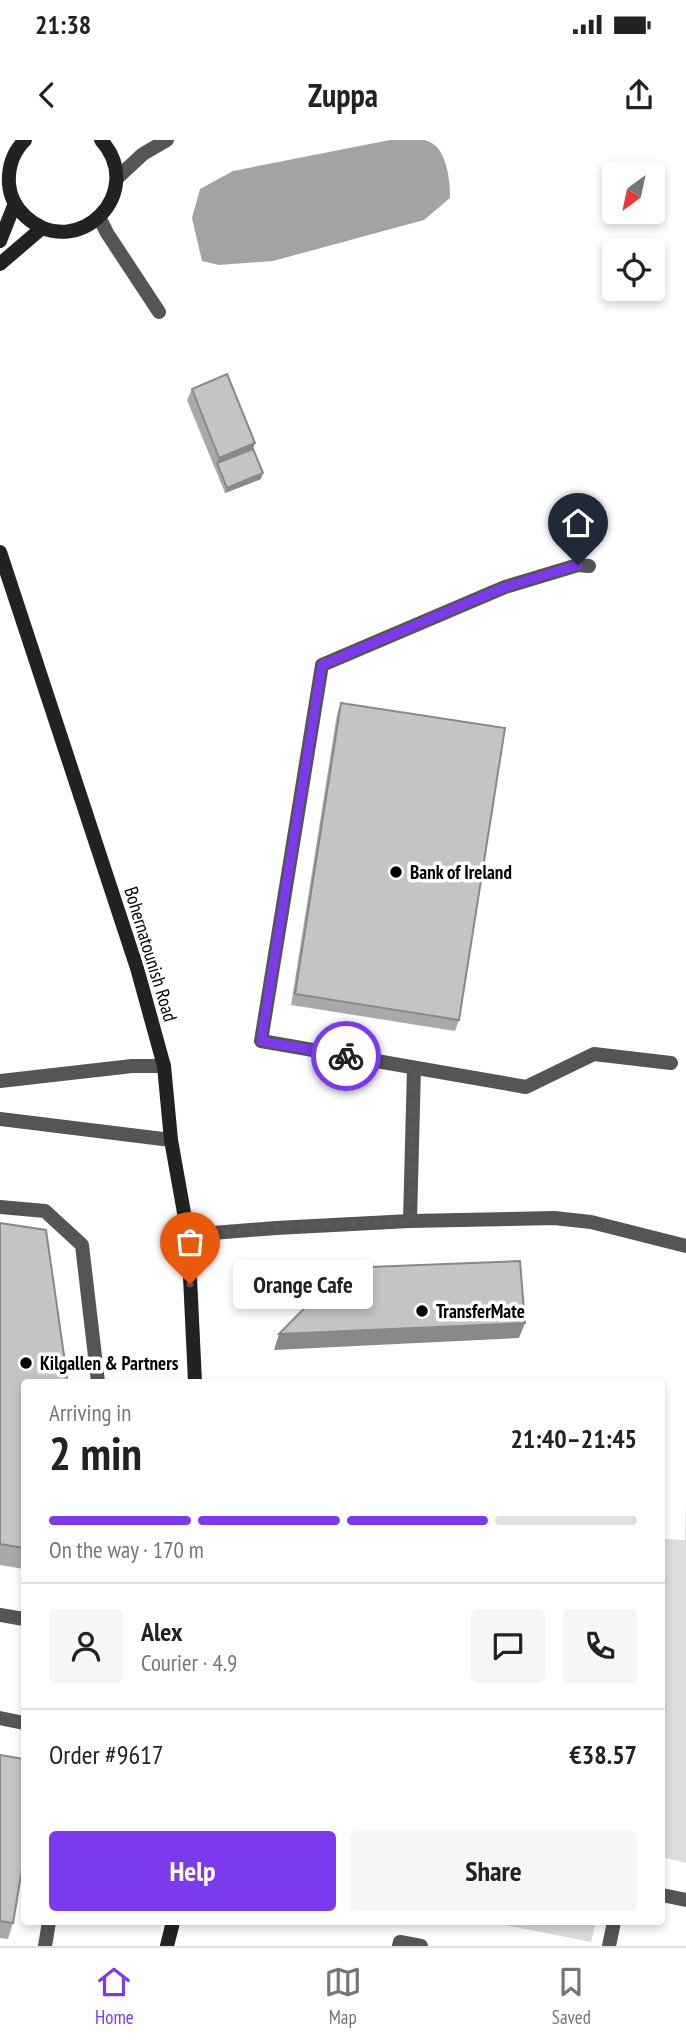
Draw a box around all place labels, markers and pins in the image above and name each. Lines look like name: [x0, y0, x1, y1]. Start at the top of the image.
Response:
pin: [548, 493, 608, 565]
place label: Bank of Ireland: [410, 860, 512, 884]
marker: Bank of Ireland: [388, 864, 404, 880]
pin: [160, 1212, 220, 1284]
callout: Orange Cafe: [232, 1260, 372, 1308]
place label: TransferMate: [436, 1299, 525, 1323]
marker: TransferMate: [414, 1303, 430, 1319]
place label: Kilgallen & Partners: [40, 1351, 179, 1375]
marker: Kilgallen & Partners: [18, 1355, 34, 1371]

